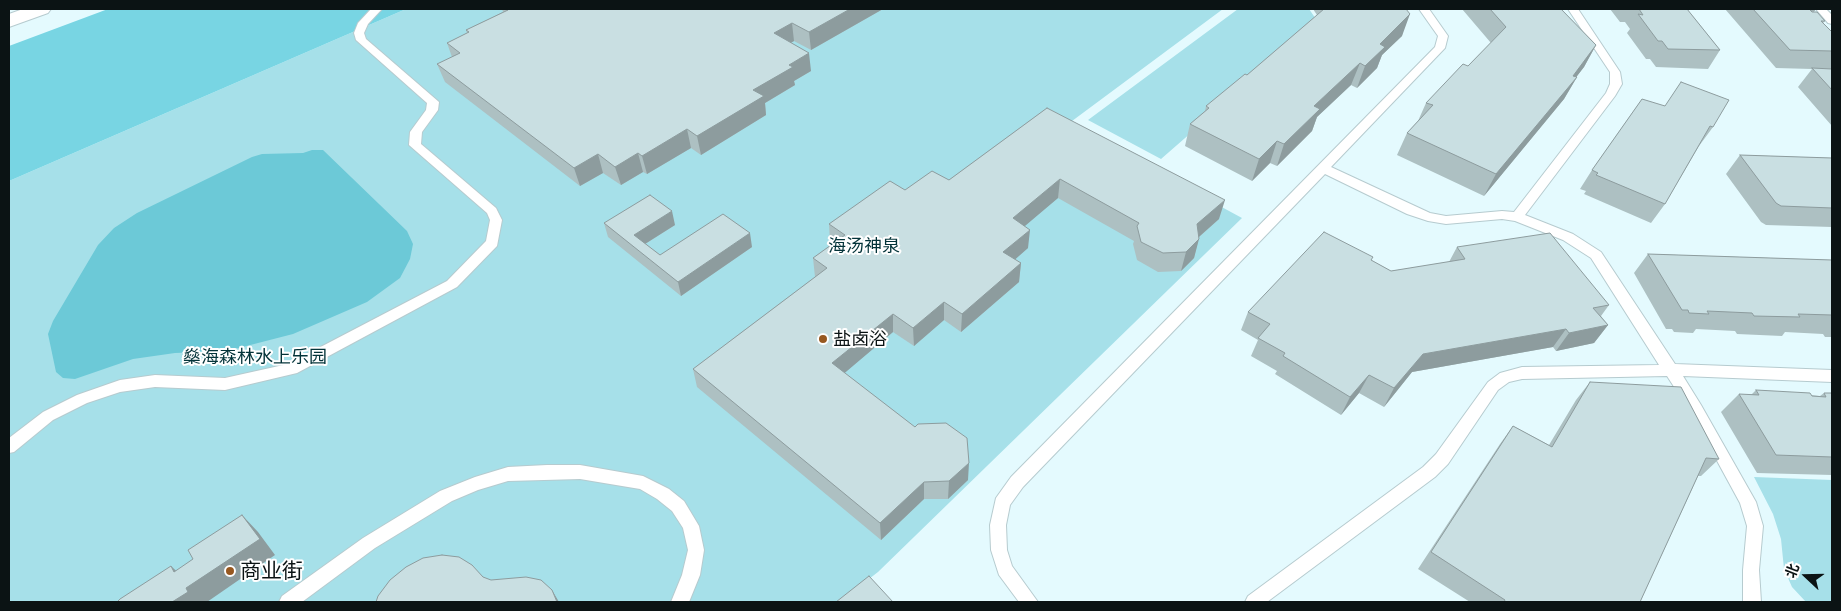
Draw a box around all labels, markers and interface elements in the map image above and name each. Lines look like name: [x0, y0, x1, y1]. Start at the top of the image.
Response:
park label: 海汤神泉: [828, 235, 900, 257]
place label: 盐卤浴: [833, 328, 887, 350]
marker: 盐卤浴: [817, 333, 829, 345]
park label: 燊海森林水上乐园: [183, 346, 327, 368]
north arrow: [1781, 551, 1831, 601]
place label: 商业街: [240, 558, 303, 584]
text: 北: [1781, 561, 1802, 580]
marker: 商业街: [224, 565, 236, 577]

